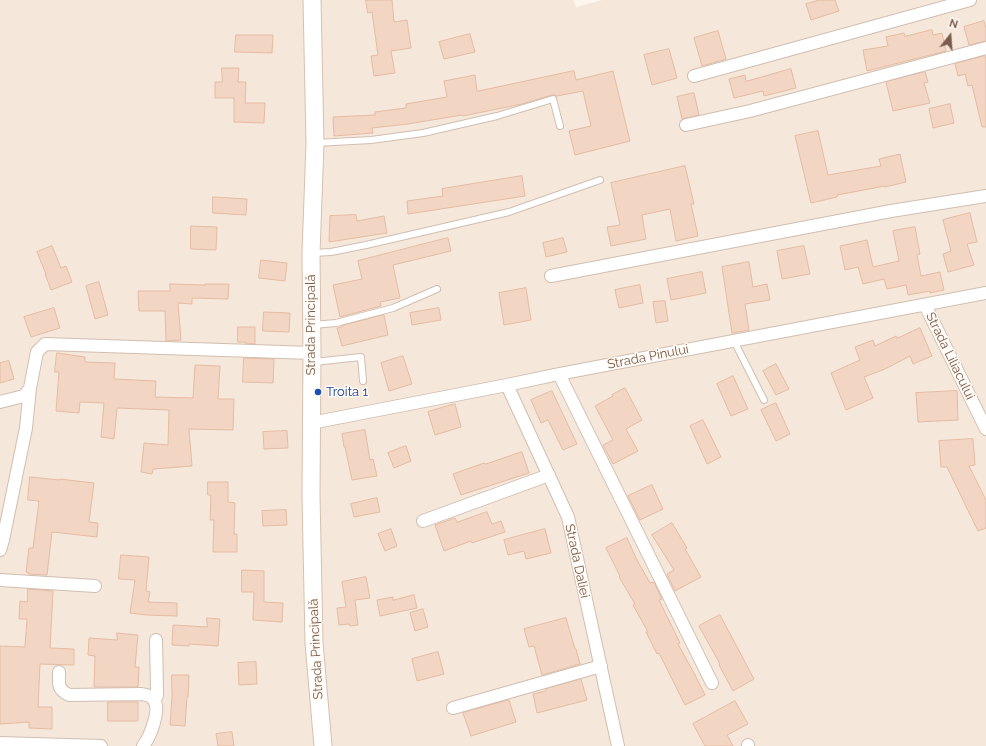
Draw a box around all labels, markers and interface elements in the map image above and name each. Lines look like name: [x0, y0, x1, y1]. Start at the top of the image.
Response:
north arrow: [930, 16, 970, 56]
text: N: [948, 17, 960, 31]
street label: Strada Principală: [303, 275, 319, 375]
street label: Strada Liliacului: [922, 310, 978, 402]
street label: Strada Pinului: [606, 341, 690, 373]
place label: Troita 1: [326, 384, 368, 400]
marker: Troita 1: [313, 387, 323, 397]
street label: Strada Daliei: [562, 522, 592, 600]
street label: Strada Principală: [306, 598, 326, 700]

